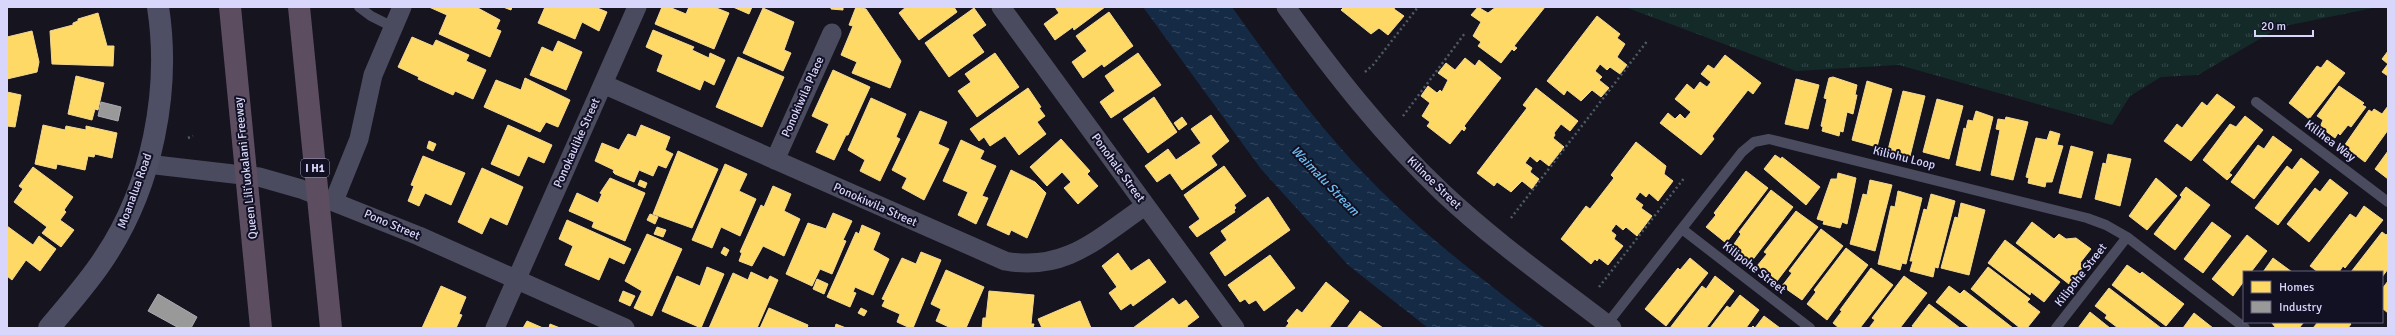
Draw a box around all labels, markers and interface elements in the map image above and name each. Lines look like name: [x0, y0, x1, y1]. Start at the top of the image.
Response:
scale bar: [2255, 12, 2313, 38]
text: 20 m: [2261, 19, 2286, 34]
street label: Ponokiwila Place: [778, 54, 828, 140]
street label: Queen Liliʻuokalani Freeway: [231, 96, 261, 240]
street label: Ponokaulike Street: [551, 96, 603, 190]
street label: Kilihea Way: [2302, 117, 2359, 165]
street label: Ponohale Street: [1088, 131, 1148, 205]
water label: Waimalu Stream: [1288, 143, 1363, 220]
street label: Kiliohu Loop: [1871, 143, 1937, 173]
street label: Moanalua Road: [114, 151, 156, 231]
street label: Kilinoe Street: [1404, 153, 1464, 213]
road number: I H1: [301, 159, 329, 177]
street label: Ponokiwila Street: [831, 180, 919, 230]
street label: Pono Street: [362, 206, 422, 244]
street label: Kilipohe Street: [1719, 239, 1789, 297]
street label: Kilipohe Street: [2052, 240, 2110, 310]
legend: [2243, 271, 2383, 323]
text: Homes: [2279, 280, 2314, 295]
text: Industry: [2279, 300, 2322, 315]

